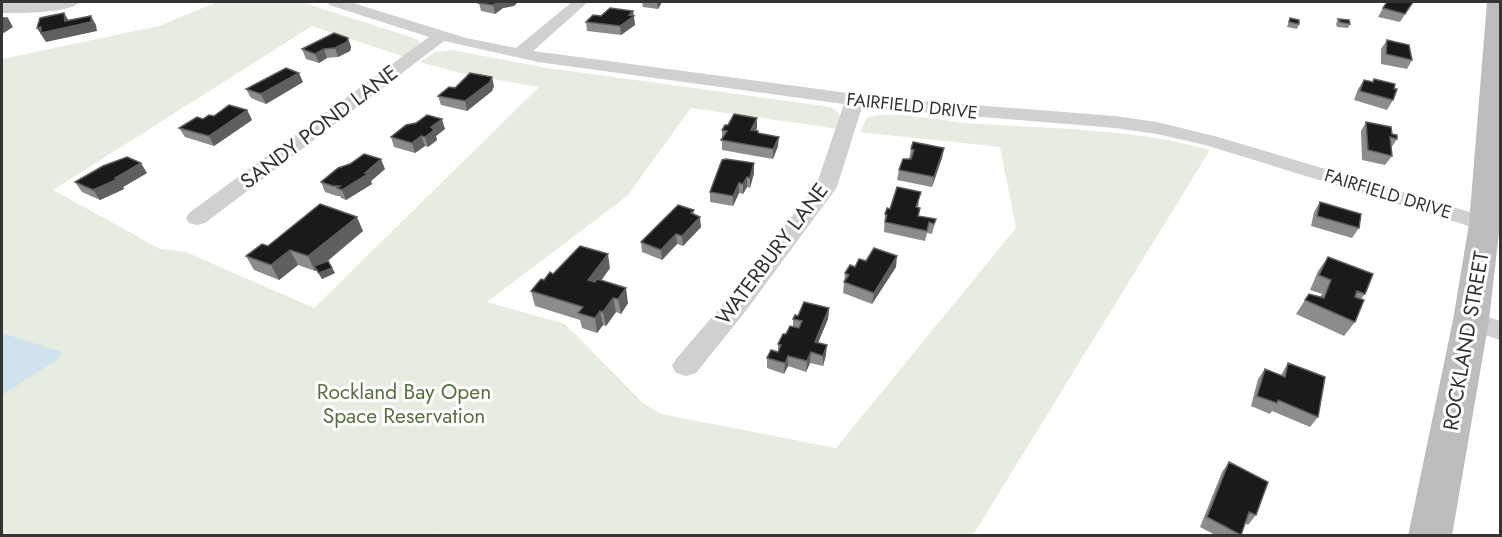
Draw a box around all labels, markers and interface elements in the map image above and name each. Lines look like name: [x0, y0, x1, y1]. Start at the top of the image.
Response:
street label: SANDY POND LANE: [234, 58, 404, 196]
street label: FAIRFIELD DRIVE: [845, 86, 979, 126]
street label: FAIRFIELD DRIVE: [1321, 162, 1455, 226]
street label: WATERBURY LANE: [709, 177, 835, 331]
street label: ROCKLAND STREET: [1435, 249, 1497, 433]
park label: Rockland Bay Open Space Reservation: [317, 377, 491, 431]

